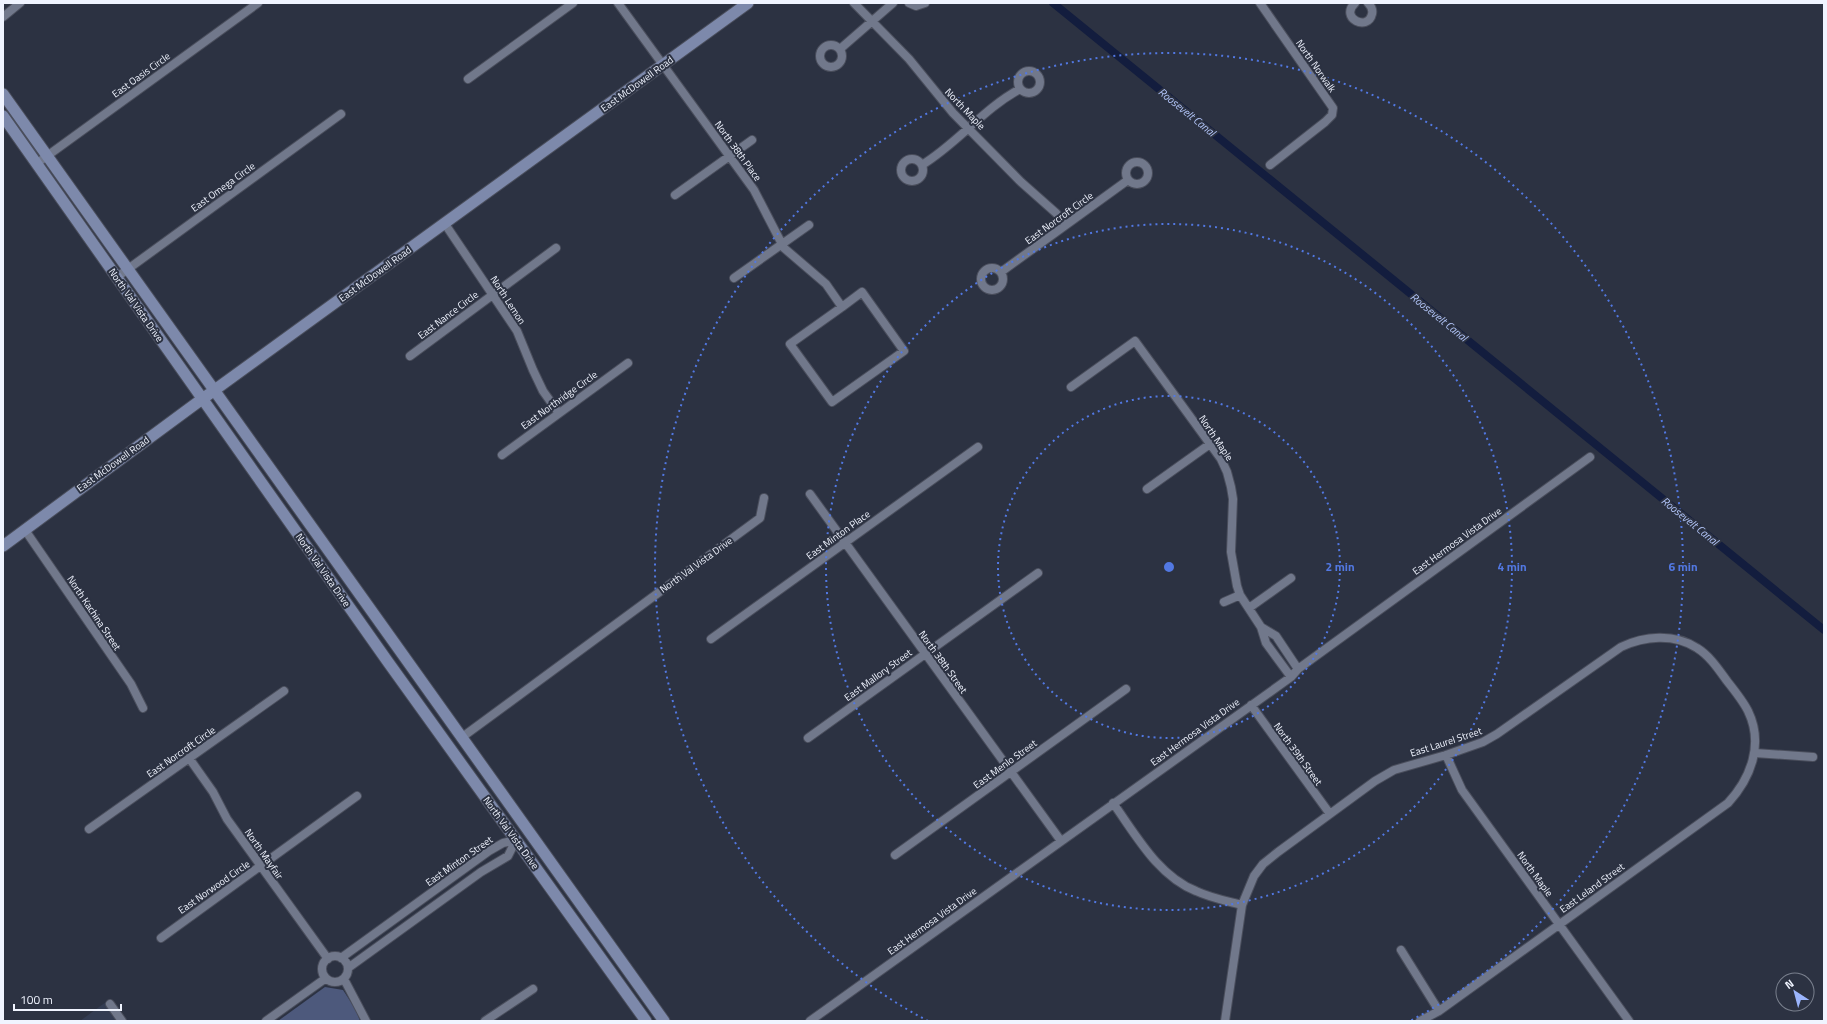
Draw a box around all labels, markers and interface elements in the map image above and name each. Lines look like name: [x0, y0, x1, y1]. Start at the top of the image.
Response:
street label: North Norwalk: [1292, 36, 1340, 96]
street label: East Oasis Circle: [109, 49, 173, 101]
street label: East McDowell Road: [598, 53, 676, 115]
water label: Roosevelt Canal: [1155, 84, 1220, 141]
street label: North Maple: [941, 85, 989, 133]
street label: North 38th Place: [711, 118, 765, 184]
street label: East Omega Circle: [188, 159, 258, 215]
street label: East Norcroft Circle: [1022, 188, 1096, 248]
street label: East McDowell Road: [336, 243, 414, 305]
street label: North Val Vista Drive: [105, 265, 167, 345]
street label: North Lemon: [487, 273, 529, 327]
street label: East Nance Circle: [415, 287, 481, 343]
water label: Roosevelt Canal: [1407, 289, 1472, 346]
street label: East Northridge Circle: [518, 367, 600, 433]
street label: North Maple: [1195, 412, 1237, 464]
street label: East McDowell Road: [74, 433, 152, 495]
water label: Roosevelt Canal: [1658, 493, 1723, 550]
street label: East Hermosa Vista Drive: [1409, 504, 1505, 578]
street label: East Minton Place: [803, 507, 873, 563]
street label: North Val Vista Drive: [292, 530, 354, 610]
street label: North Val Vista Drive: [656, 533, 736, 597]
text: 2 min: [1325, 557, 1355, 576]
text: 4 min: [1497, 557, 1527, 576]
text: 6 min: [1668, 557, 1698, 576]
centre of rings: [1162, 560, 1176, 574]
street label: North Kachina Street: [63, 573, 125, 654]
street label: North 38th Street: [915, 627, 971, 697]
street label: East Mallory Street: [841, 645, 915, 705]
street label: East Hermosa Vista Drive: [1147, 695, 1243, 769]
street label: North 39th Street: [1270, 719, 1326, 789]
street label: East Norcroft Circle: [144, 723, 218, 781]
street label: East Laurel Street: [1408, 723, 1484, 761]
street label: East Menlo Street: [970, 736, 1040, 792]
street label: North Val Vista Drive: [479, 793, 543, 873]
street label: North Mayfair: [241, 826, 287, 883]
street label: East Minton Street: [422, 832, 496, 890]
street label: North Maple: [1513, 848, 1557, 900]
street label: East Norwood Circle: [175, 857, 253, 917]
street label: East Leland Street: [1557, 859, 1628, 917]
street label: East Hermosa Vista Drive: [884, 884, 980, 958]
north arrow: [1775, 972, 1815, 1012]
text: N: [1781, 975, 1797, 993]
scale bar: [14, 986, 121, 1012]
text: 100 m: [20, 990, 53, 1009]

